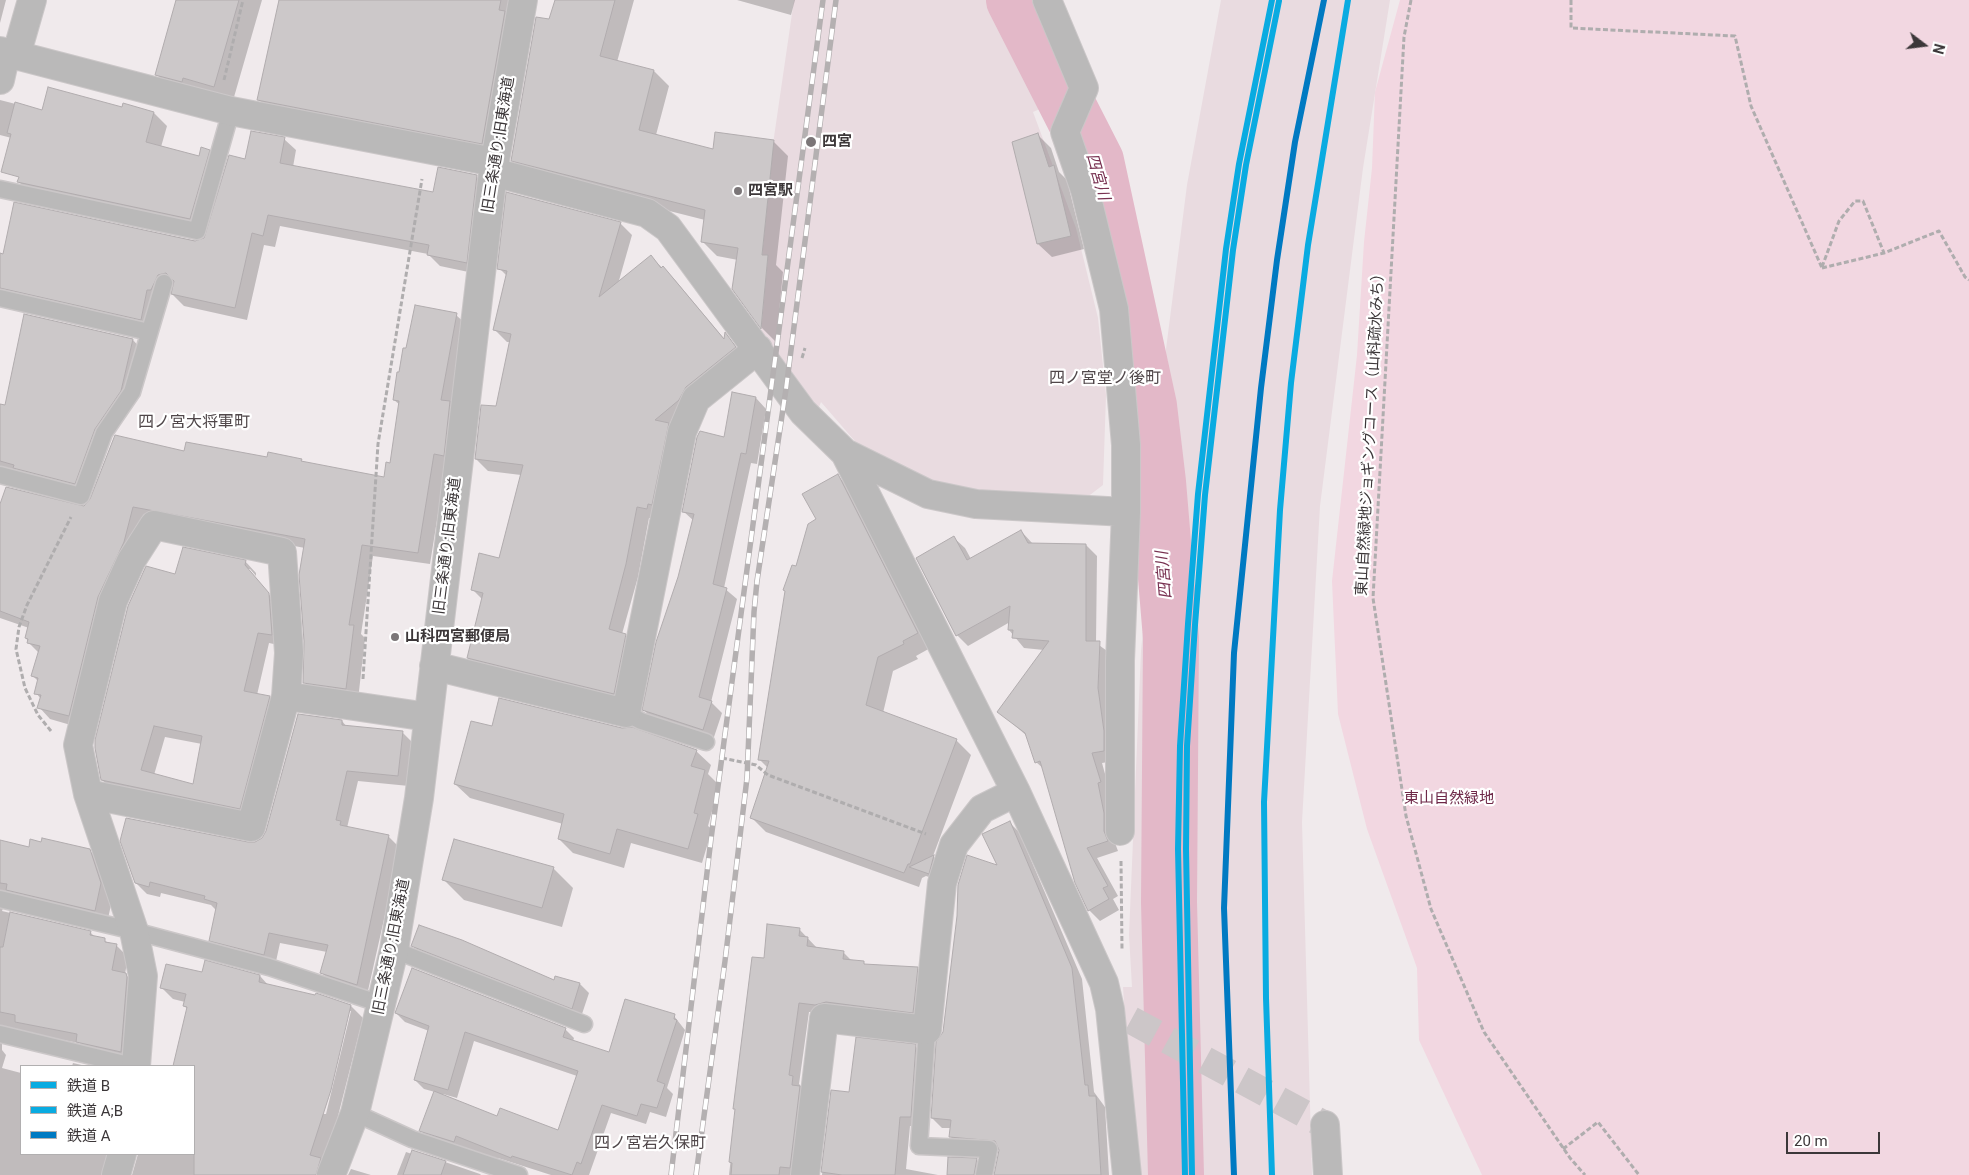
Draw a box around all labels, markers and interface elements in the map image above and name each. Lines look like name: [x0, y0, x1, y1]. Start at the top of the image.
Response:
north arrow: [1899, 20, 1949, 70]
text: N: [1929, 42, 1947, 56]
street label: 旧三条通り;旧東海道: [479, 75, 519, 215]
place label: 四宮: [822, 133, 852, 151]
marker: 四宮: [804, 135, 818, 149]
water label: 四宮川: [1081, 151, 1113, 203]
place label: 四宮駅: [748, 182, 793, 200]
marker: 四宮駅: [732, 185, 744, 197]
street label: 東山自然緑地ジョギングコース（山科疏水みち）: [1353, 266, 1389, 596]
district label: 四ノ宮堂ノ後町: [1049, 369, 1161, 389]
district label: 四ノ宮大将軍町: [138, 413, 250, 433]
street label: 旧三条通り;旧東海道: [431, 476, 465, 616]
water label: 四宮川: [1153, 550, 1177, 600]
place label: 山科四宮郵便局: [405, 628, 510, 646]
marker: 山科四宮郵便局: [389, 631, 401, 643]
park label: 東山自然緑地: [1404, 790, 1494, 808]
street label: 旧三条通り;旧東海道: [370, 877, 414, 1017]
legend: [20, 1065, 195, 1155]
text: 鉄道 B: [67, 1077, 110, 1095]
text: 鉄道 A;B: [67, 1102, 123, 1120]
scale bar: [1789, 1122, 1883, 1154]
text: 鉄道 A: [67, 1127, 111, 1145]
text: 20 m: [1794, 1132, 1828, 1150]
district label: 四ノ宮岩久保町: [594, 1134, 706, 1154]

